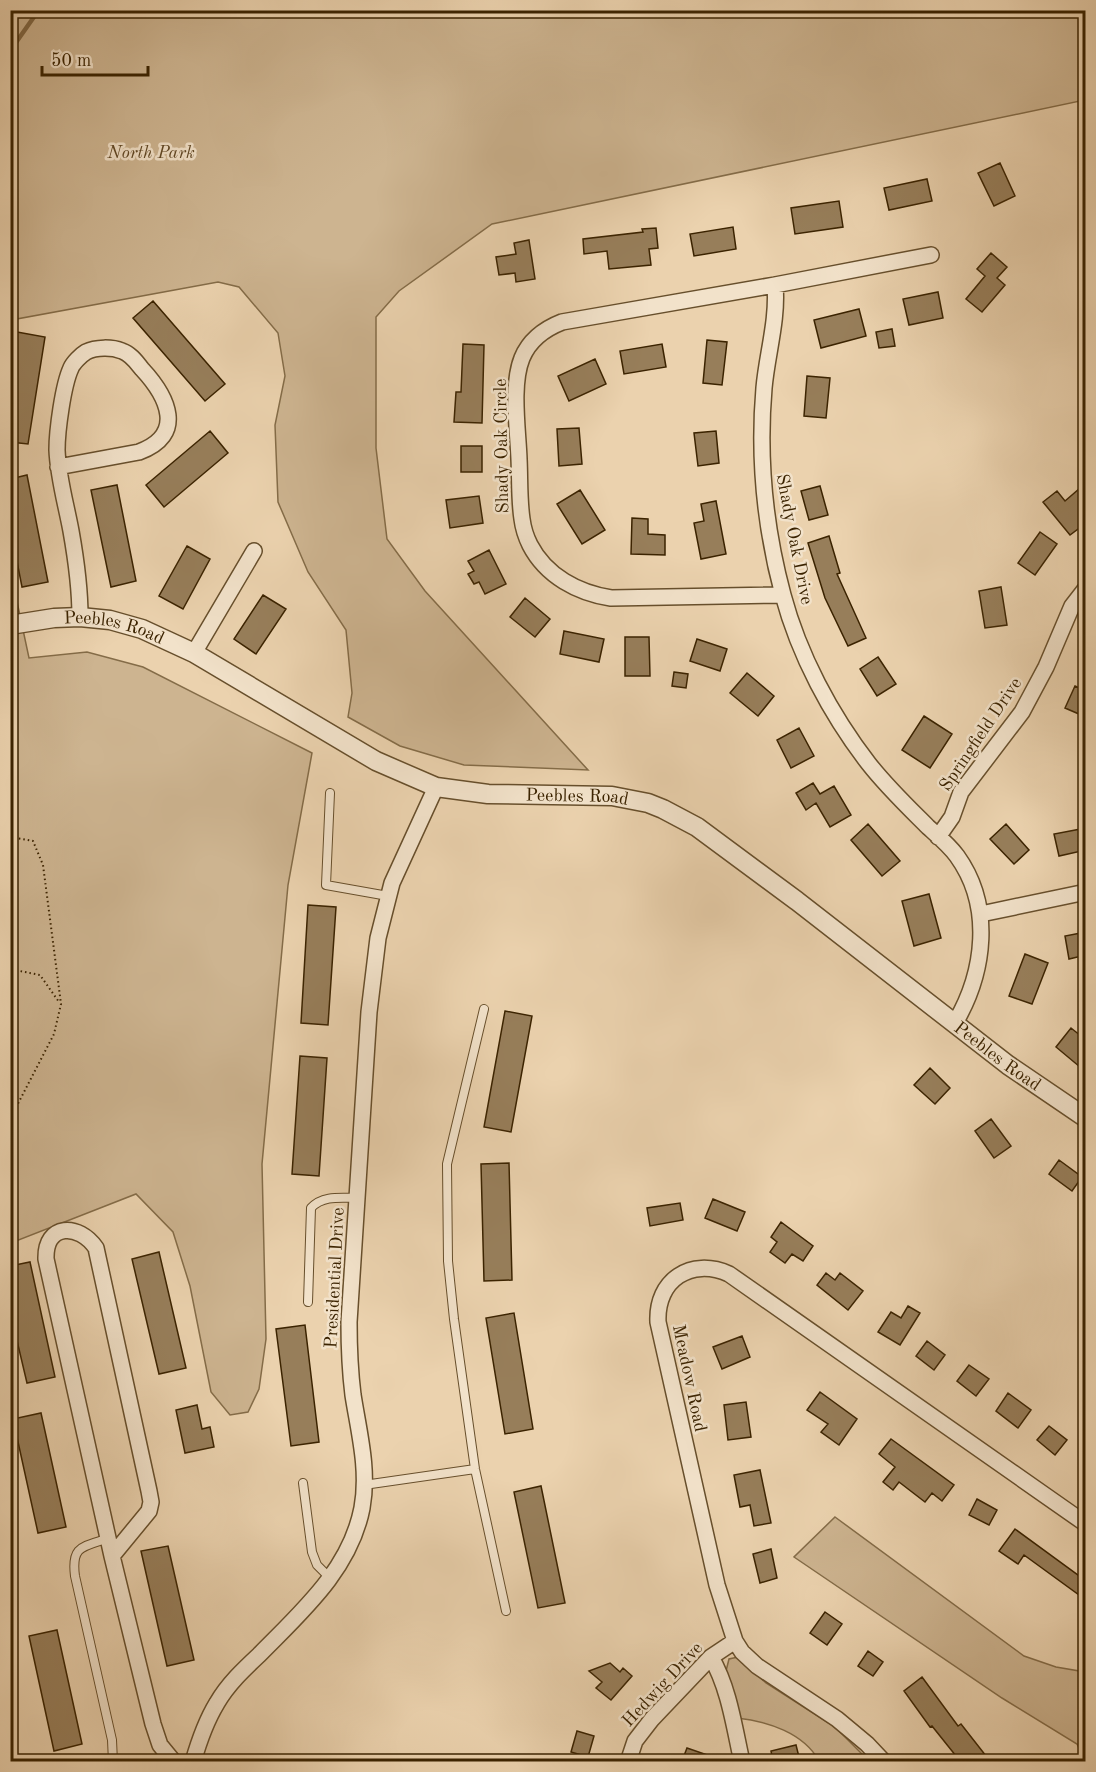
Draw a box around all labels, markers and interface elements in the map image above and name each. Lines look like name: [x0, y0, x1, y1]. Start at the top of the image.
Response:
scale bar: [42, 39, 148, 77]
text: 50 m: [51, 52, 91, 70]
park label: North Park: [106, 144, 195, 162]
street label: Shady Oak Circle: [492, 378, 512, 514]
street label: Shady Oak Drive: [772, 472, 816, 606]
street label: Peebles Road: [64, 609, 167, 648]
street label: Springfield Drive: [936, 675, 1025, 795]
street label: Peebles Road: [525, 787, 630, 809]
street label: Peebles Road: [950, 1019, 1044, 1095]
street label: Presidential Drive: [322, 1207, 348, 1349]
street label: Meadow Road: [669, 1323, 709, 1434]
street label: Hedwig Drive: [619, 1639, 706, 1731]

